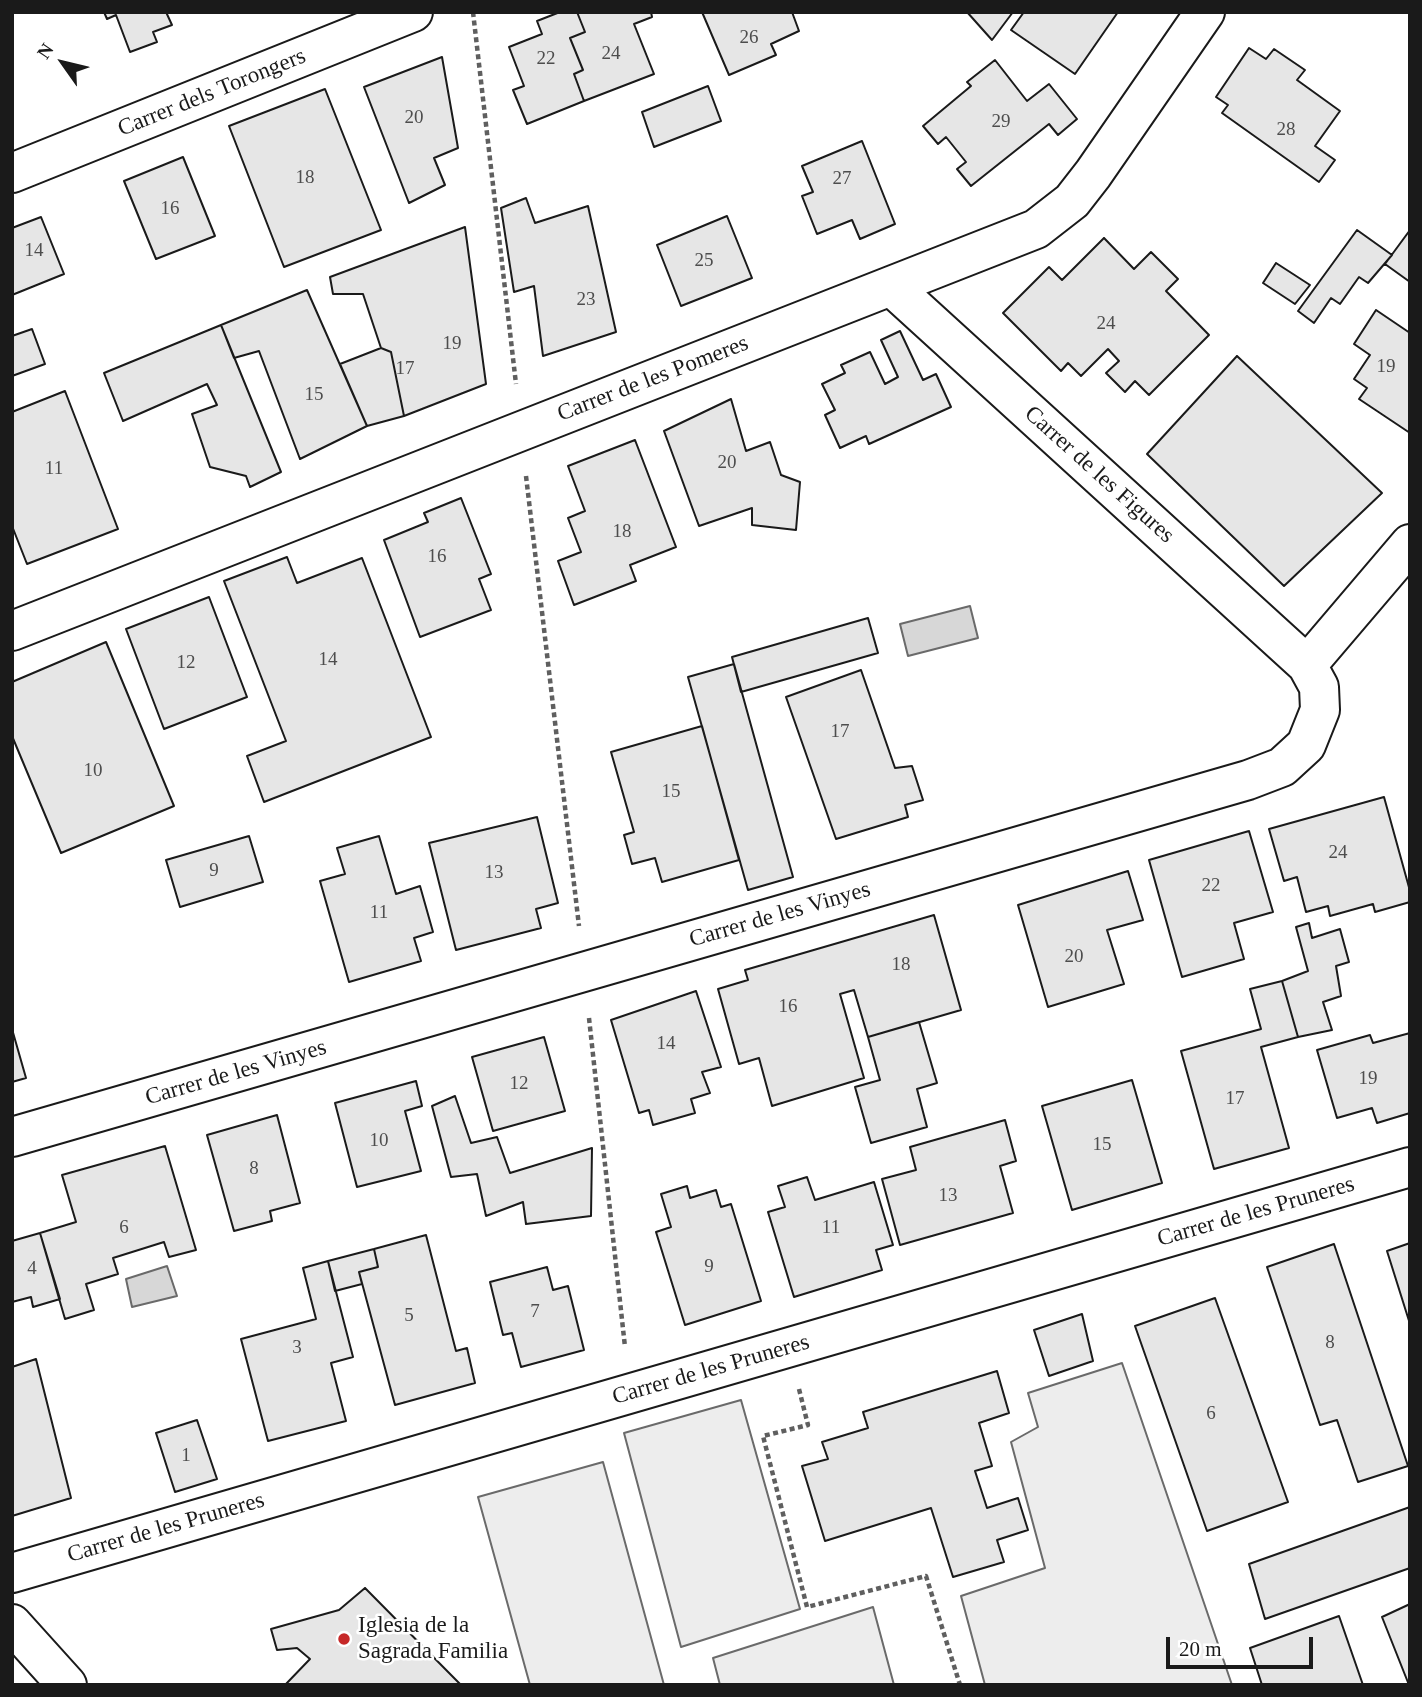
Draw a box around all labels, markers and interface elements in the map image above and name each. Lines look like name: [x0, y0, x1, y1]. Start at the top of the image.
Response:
house number: 26: [740, 27, 758, 49]
north arrow: [28, 28, 98, 98]
text: N: [33, 39, 58, 63]
street label: Carrer dels Torongers: [114, 43, 310, 143]
house number: 24: [602, 43, 621, 65]
house number: 22: [536, 48, 556, 70]
house number: 20: [405, 107, 424, 129]
house number: 29: [992, 111, 1010, 133]
house number: 28: [1276, 119, 1296, 141]
house number: 18: [296, 167, 314, 189]
house number: 27: [832, 168, 852, 190]
house number: 16: [160, 198, 180, 220]
house number: 14: [24, 240, 43, 262]
house number: 25: [694, 250, 714, 272]
house number: 23: [576, 289, 596, 311]
house number: 24: [1096, 313, 1116, 335]
street label: Carrer de les Pomeres: [554, 330, 752, 428]
house number: 19: [442, 333, 462, 355]
house number: 19: [1376, 356, 1396, 378]
house number: 17: [396, 358, 414, 380]
house number: 15: [304, 384, 323, 406]
street label: Carrer de les Figures: [1018, 400, 1180, 550]
house number: 20: [718, 452, 736, 474]
house number: 11: [45, 458, 63, 480]
house number: 18: [612, 521, 632, 543]
house number: 16: [428, 546, 446, 568]
house number: 14: [318, 649, 337, 671]
house number: 12: [176, 652, 196, 674]
house number: 17: [830, 721, 850, 743]
house number: 10: [84, 760, 103, 782]
house number: 15: [662, 781, 680, 803]
house number: 24: [1328, 842, 1348, 864]
house number: 9: [209, 860, 219, 882]
house number: 13: [484, 862, 504, 884]
house number: 22: [1202, 875, 1220, 897]
street label: Carrer de les Vinyes: [686, 876, 874, 954]
house number: 11: [370, 902, 388, 924]
house number: 20: [1064, 946, 1084, 968]
house number: 18: [892, 954, 911, 976]
house number: 16: [778, 996, 798, 1018]
house number: 14: [656, 1033, 676, 1055]
street label: Carrer de les Vinyes: [142, 1034, 330, 1112]
house number: 19: [1358, 1068, 1378, 1090]
house number: 12: [509, 1073, 528, 1095]
house number: 17: [1226, 1088, 1244, 1110]
house number: 10: [370, 1130, 388, 1152]
house number: 15: [1092, 1134, 1112, 1156]
house number: 8: [249, 1158, 259, 1180]
street label: Carrer de les Pruneres: [1154, 1171, 1358, 1253]
house number: 13: [938, 1185, 958, 1207]
house number: 6: [119, 1217, 129, 1239]
house number: 11: [822, 1217, 840, 1239]
house number: 9: [704, 1256, 714, 1278]
house number: 4: [27, 1258, 37, 1280]
house number: 7: [530, 1301, 540, 1323]
house number: 5: [404, 1305, 414, 1327]
street label: Carrer de les Pruneres: [609, 1329, 813, 1411]
house number: 8: [1325, 1332, 1335, 1354]
house number: 3: [292, 1337, 302, 1359]
house number: 6: [1206, 1403, 1216, 1425]
house number: 1: [181, 1445, 191, 1467]
street label: Carrer de les Pruneres: [64, 1487, 268, 1569]
place label: Iglesia de la Sagrada Familia: [358, 1612, 508, 1666]
scale bar: [1170, 1624, 1317, 1668]
marker: Iglesia de la Sagrada Familia: [336, 1631, 352, 1647]
text: 20 m: [1179, 1637, 1222, 1661]

